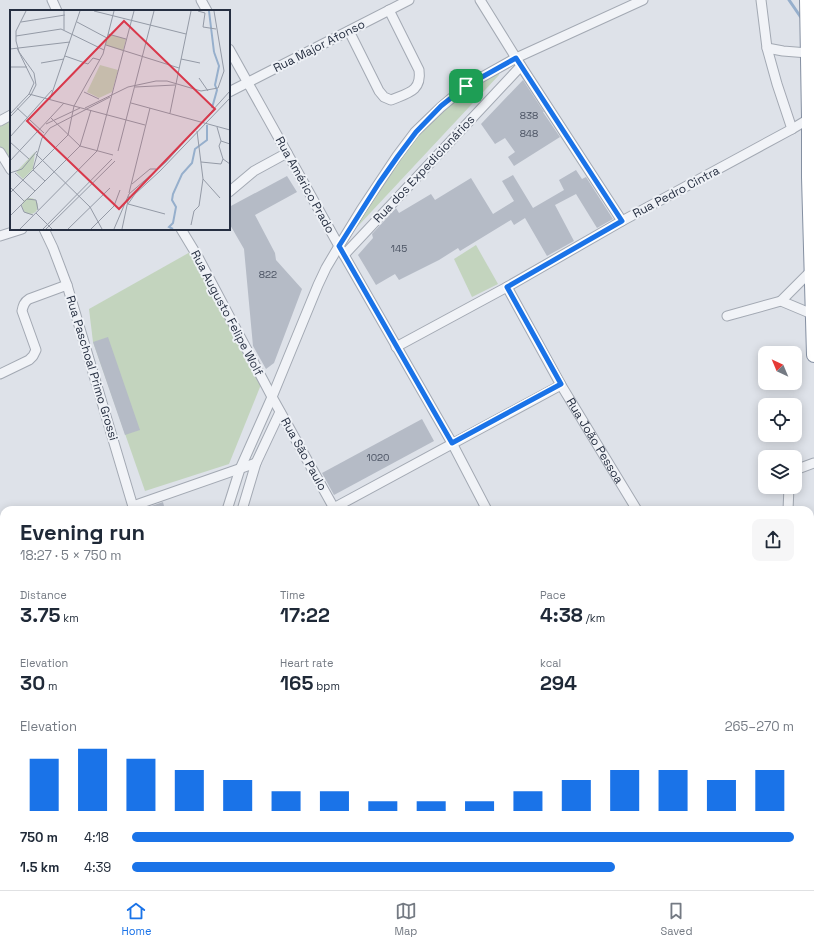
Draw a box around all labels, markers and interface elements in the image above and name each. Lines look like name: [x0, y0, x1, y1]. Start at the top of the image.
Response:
inset map: [10, 10, 230, 230]
street label: Rua Major Afonso: [270, 16, 368, 76]
pin: [449, 69, 483, 103]
icon: arrive: [455, 75, 477, 97]
house number: 838: [520, 109, 538, 122]
street label: Rua dos Expedicionários: [370, 112, 478, 226]
house number: 848: [520, 127, 538, 140]
street label: Rua Américo Prado: [272, 134, 338, 236]
street label: Rua Pedro Cintra: [630, 162, 722, 222]
house number: 145: [391, 242, 407, 255]
street label: Rua Augusto Felipe Wolf: [187, 247, 267, 379]
house number: 822: [259, 268, 277, 281]
street label: Rua Paschoal Primo Grossi: [62, 294, 122, 442]
north arrow: [758, 346, 802, 390]
map controls: [758, 346, 802, 494]
street label: Rua João Pessoa: [563, 395, 627, 487]
button: locate: [758, 398, 802, 442]
street label: Rua São Paulo: [277, 415, 331, 493]
button: layers: [758, 450, 802, 494]
house number: 1020: [366, 451, 390, 464]
text: Evening run: [20, 518, 145, 546]
button: share: [752, 519, 794, 561]
text: 18:27 · 5 × 750 m: [20, 547, 122, 564]
text: Distance: [20, 588, 67, 602]
text: Time: [280, 588, 305, 602]
text: Pace: [540, 588, 566, 602]
text: 3.75: [20, 602, 61, 628]
text: 17:22: [280, 602, 330, 628]
text: 4:38: [540, 602, 583, 628]
text: km: [61, 611, 79, 625]
text: /km: [583, 611, 605, 625]
text: Elevation: [20, 656, 68, 670]
text: Heart rate: [280, 656, 333, 670]
text: kcal: [540, 656, 561, 670]
text: 30: [20, 670, 45, 696]
text: 165: [280, 670, 313, 696]
text: 294: [540, 670, 577, 696]
text: m: [45, 679, 57, 693]
text: bpm: [313, 679, 340, 693]
text: Elevation: [20, 718, 77, 735]
text: 265–270 m: [725, 718, 794, 735]
text: 750 m: [20, 829, 58, 846]
text: 4:18: [84, 829, 109, 846]
text: 1.5 km: [20, 859, 59, 876]
text: 4:39: [84, 859, 111, 876]
tab: Home: [121, 900, 151, 938]
tab: Map: [394, 900, 417, 938]
tab: Saved: [660, 900, 692, 938]

